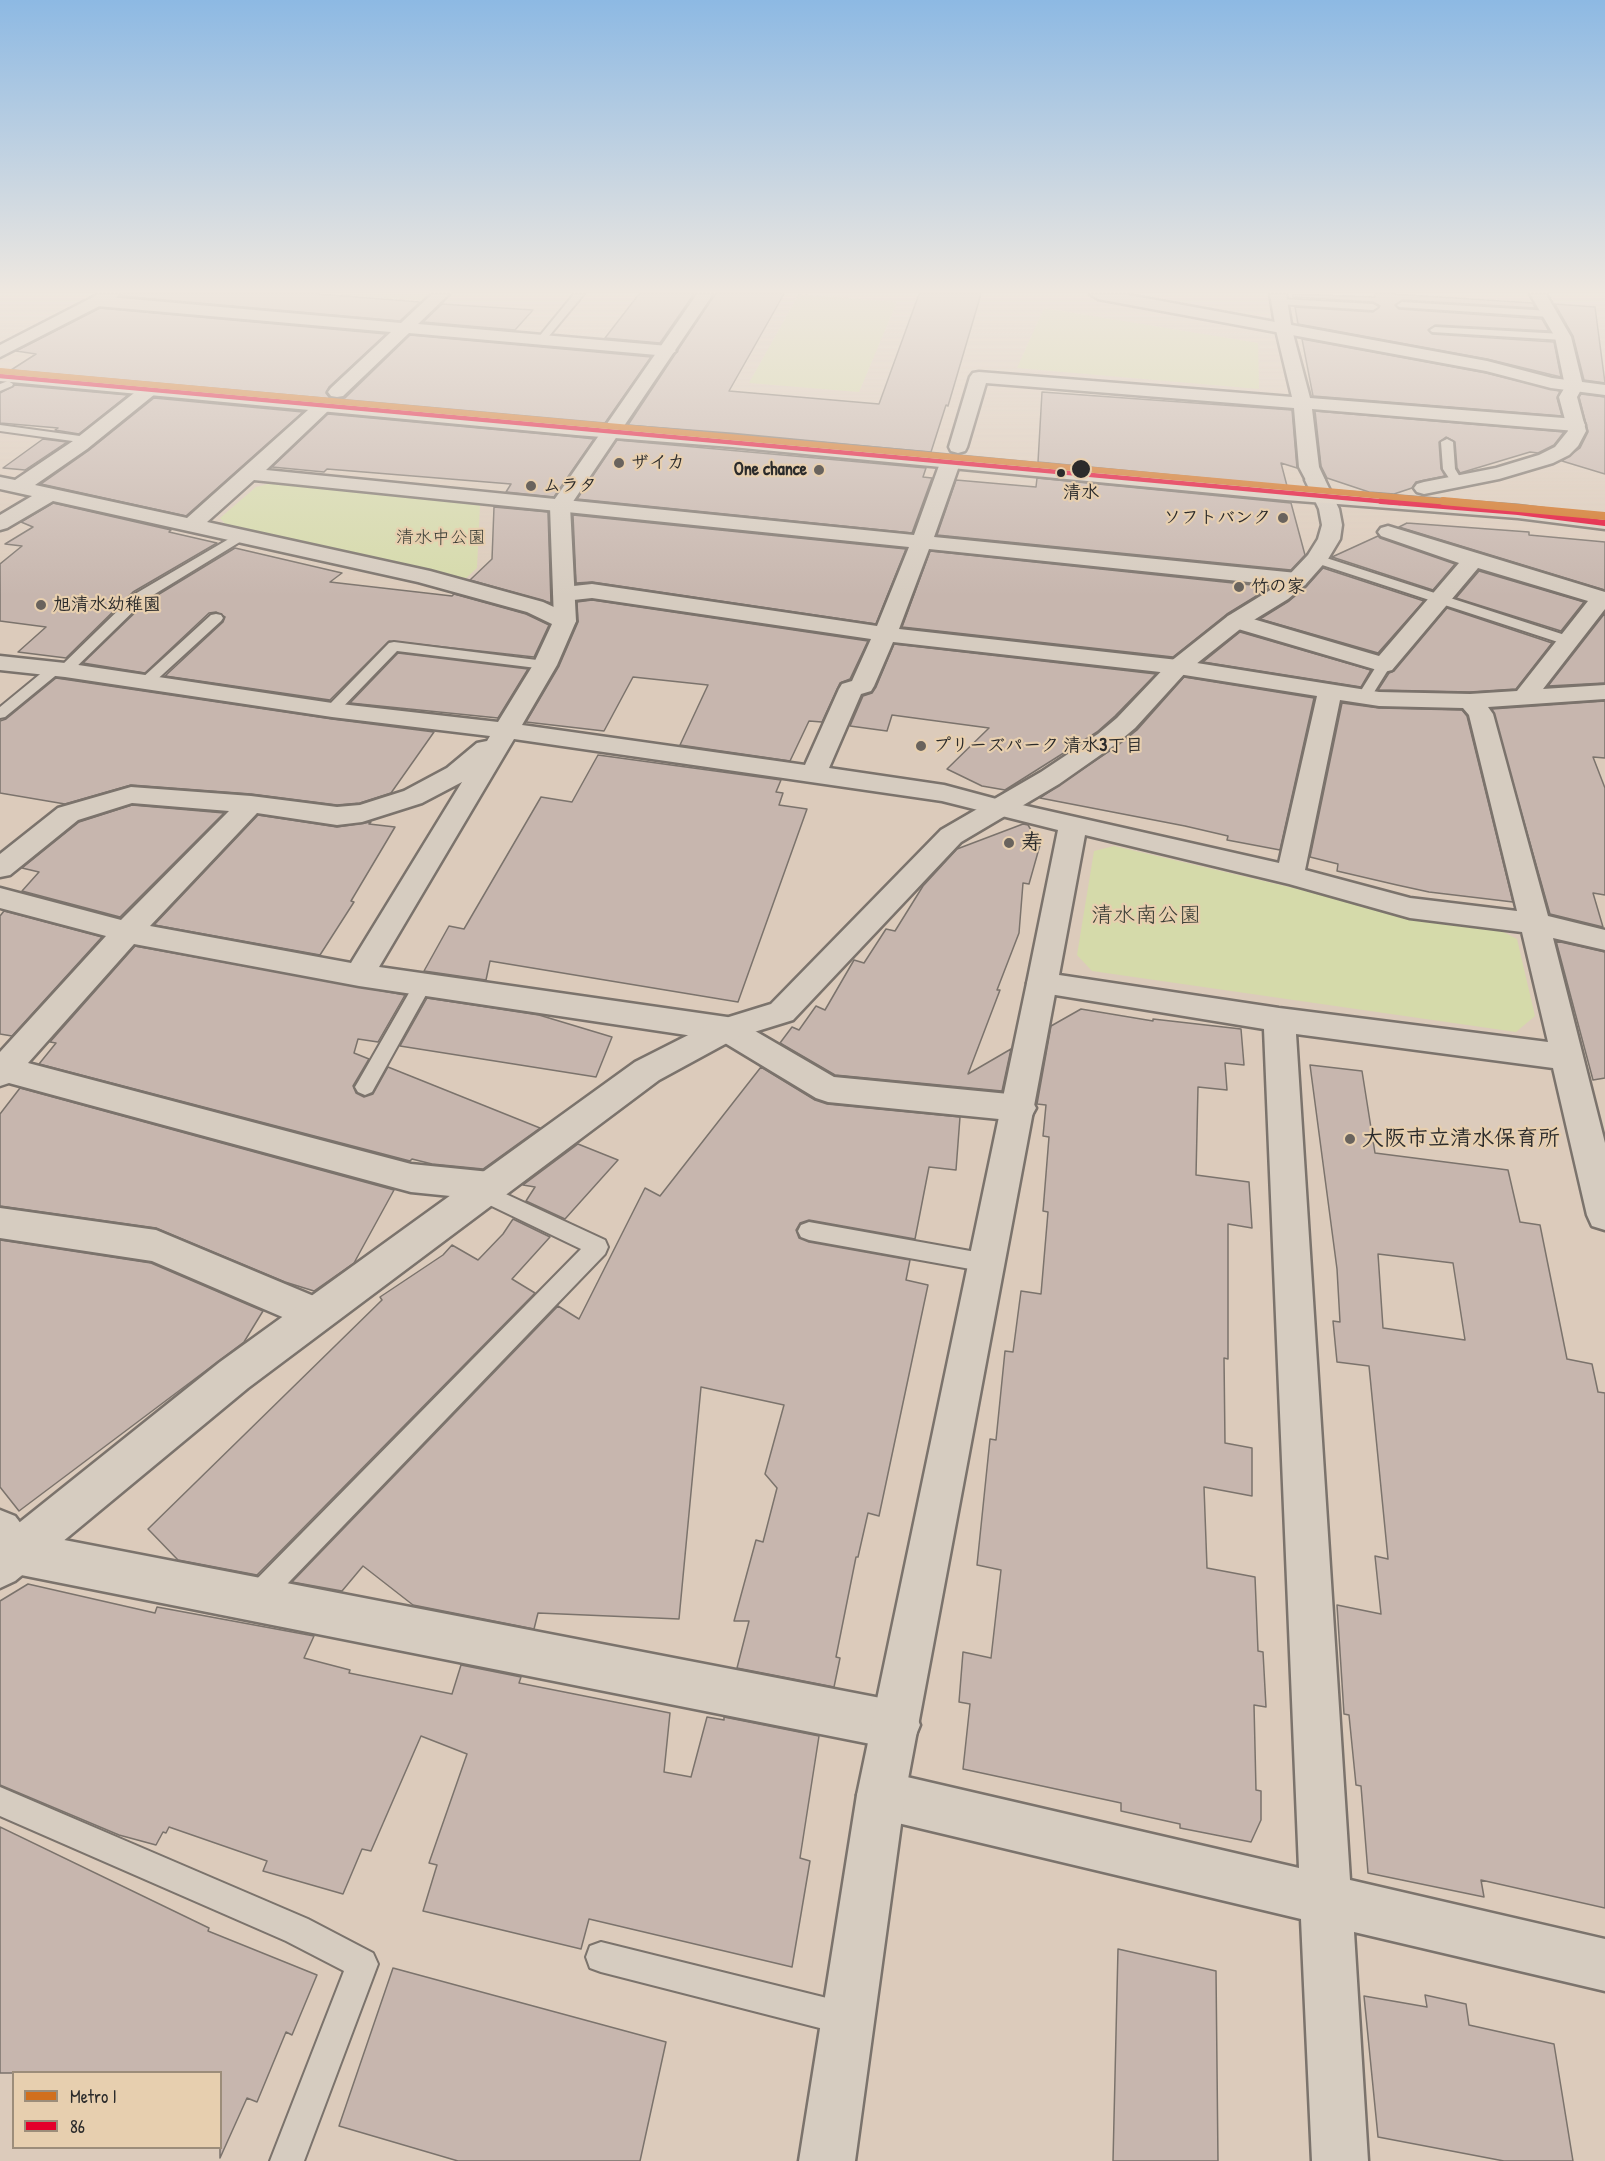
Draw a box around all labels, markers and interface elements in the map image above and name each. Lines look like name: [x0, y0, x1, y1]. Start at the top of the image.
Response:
place label: ザイカ: [631, 452, 685, 474]
marker: ザイカ: [612, 456, 626, 470]
marker: 清水: [1070, 458, 1092, 480]
place label: One chance: [734, 459, 807, 481]
marker: One chance: [812, 463, 826, 477]
unlabelled marker: [1055, 467, 1067, 479]
place label: ムラタ: [543, 475, 597, 497]
marker: ムラタ: [524, 479, 538, 493]
place label: 清水: [1063, 482, 1099, 504]
place label: ソフトバンク: [1163, 507, 1271, 529]
marker: ソフトバンク: [1276, 511, 1290, 525]
park label: 清水中公園: [396, 527, 486, 549]
place label: 竹の家: [1251, 576, 1305, 598]
marker: 竹の家: [1232, 580, 1246, 594]
place label: 旭清水幼稚園: [53, 594, 161, 616]
marker: 旭清水幼稚園: [34, 598, 48, 612]
place label: プリーズパーク 清水3丁目: [933, 735, 1143, 757]
marker: プリーズパーク 清水3丁目: [914, 739, 928, 753]
place label: 寿: [1021, 830, 1043, 856]
marker: 寿: [1002, 836, 1016, 850]
park label: 清水南公園: [1091, 903, 1201, 929]
place label: 大阪市立清水保育所: [1362, 1126, 1560, 1152]
marker: 大阪市立清水保育所: [1343, 1132, 1357, 1146]
legend: [12, 2071, 222, 2149]
text: Metro I: [70, 2084, 117, 2109]
text: 86: [70, 2114, 85, 2139]

